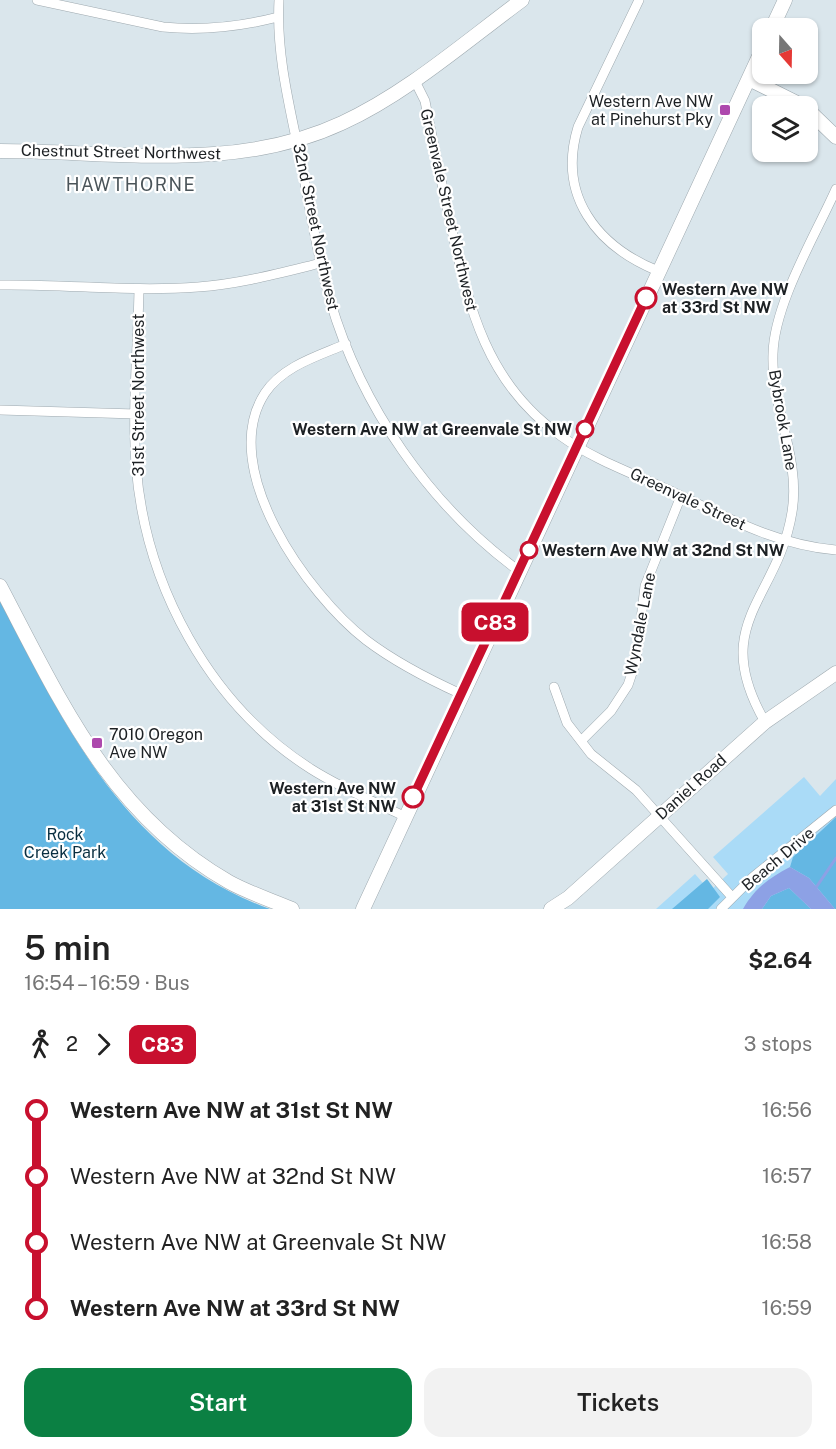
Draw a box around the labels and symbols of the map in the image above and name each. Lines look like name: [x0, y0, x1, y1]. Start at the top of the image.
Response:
north arrow: [752, 18, 818, 84]
place label: Western Ave NW at Pinehurst Pky: [589, 92, 713, 129]
marker: Western Ave NW at Pinehurst Pky: [718, 103, 732, 117]
street label: Greenvale Street Northwest: [416, 107, 482, 313]
street label: Chestnut Street Northwest: [21, 141, 221, 163]
street label: 32nd Street Northwest: [289, 142, 343, 312]
district label: HAWTHORNE: [66, 174, 196, 195]
place label: Western Ave NW at 33rd St NW: [662, 280, 789, 317]
marker: Western Ave NW at 33rd St NW: [635, 287, 657, 309]
street label: 31st Street Northwest: [129, 314, 148, 476]
street label: Bybrook Lane: [765, 368, 801, 472]
place label: Western Ave NW at Greenvale St NW: [292, 420, 572, 439]
marker: Western Ave NW at Greenvale St NW: [576, 420, 594, 438]
street label: Greenvale Street: [627, 464, 749, 534]
marker: Western Ave NW at 32nd St NW: [520, 541, 538, 559]
place label: Western Ave NW at 32nd St NW: [542, 541, 785, 560]
street label: Wyndale Lane: [621, 571, 659, 677]
line badge: C83: [460, 602, 530, 642]
place label: 7010 Oregon Ave NW: [109, 725, 203, 762]
marker: 7010 Oregon Ave NW: [90, 736, 104, 750]
street label: Daniel Road: [652, 750, 730, 824]
place label: Western Ave NW at 31st St NW: [269, 779, 397, 816]
marker: Western Ave NW at 31st St NW: [402, 786, 424, 808]
street label: Beach Drive: [738, 823, 818, 895]
park label: Rock Creek Park: [24, 825, 106, 862]

